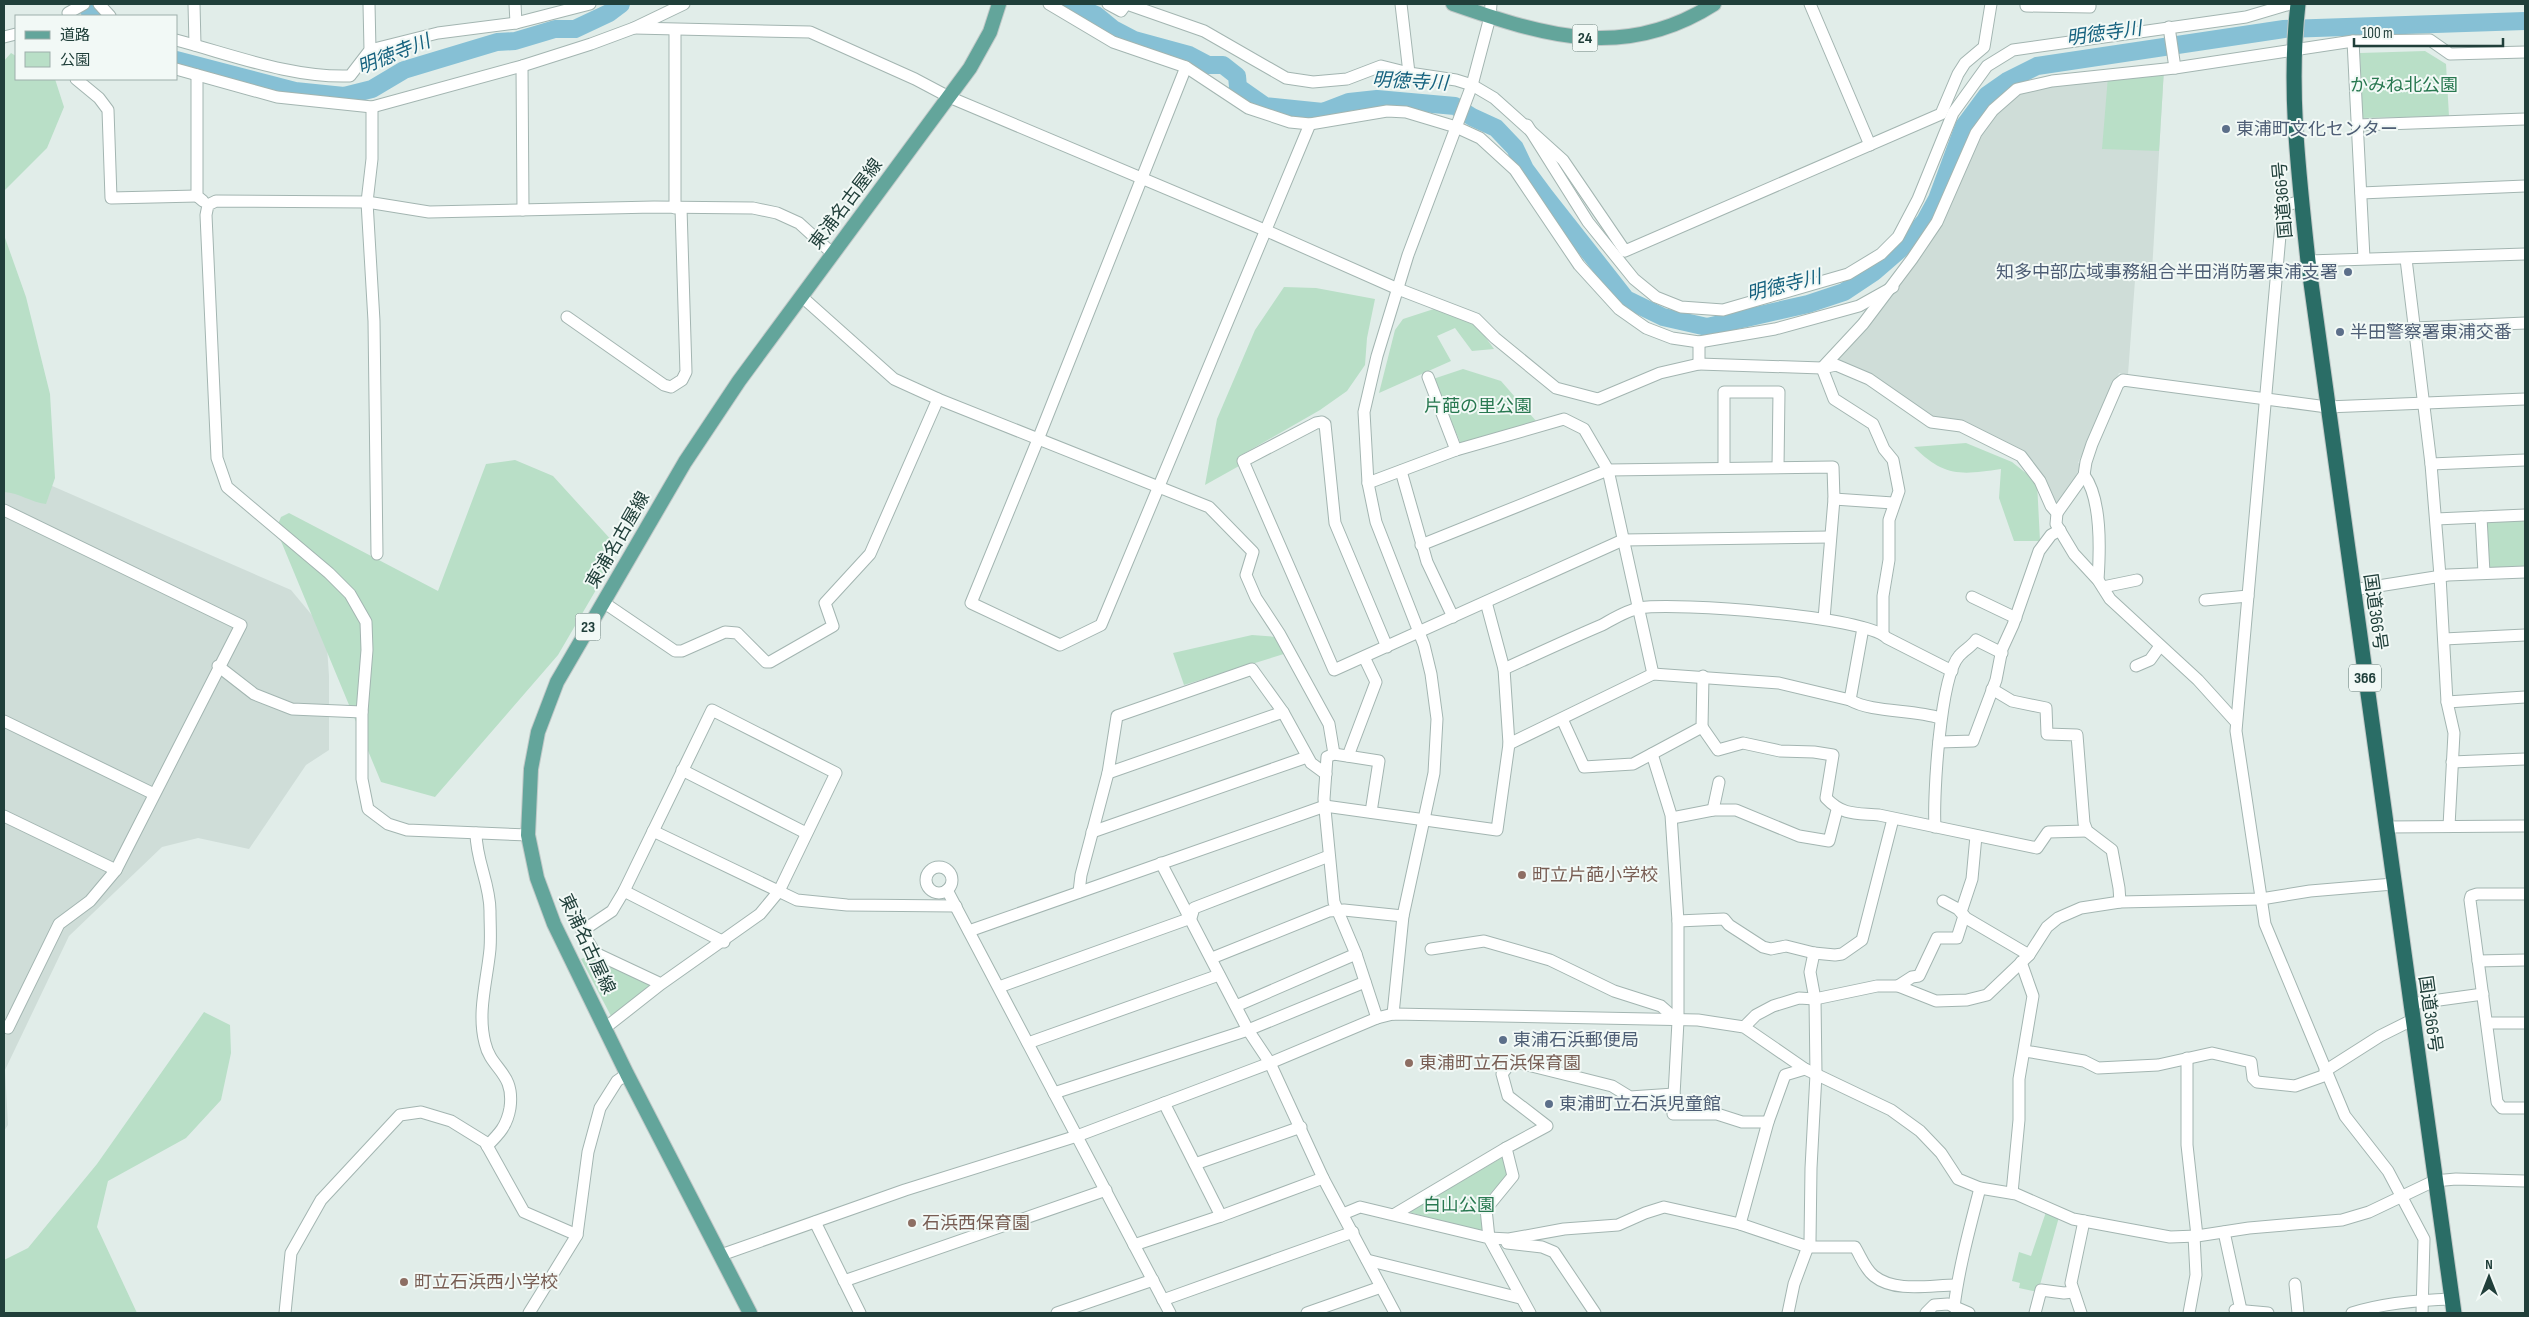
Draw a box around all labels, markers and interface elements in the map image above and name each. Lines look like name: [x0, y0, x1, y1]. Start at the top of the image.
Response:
legend: [15, 15, 178, 80]
scale bar: [2354, 15, 2503, 47]
water label: 明徳寺川: [2065, 17, 2145, 51]
road number: 24: [1572, 24, 1598, 52]
text: 100 m: [2362, 24, 2393, 43]
text: 道路: [60, 26, 90, 45]
water label: 明徳寺川: [354, 29, 435, 80]
text: 公園: [60, 51, 90, 70]
water label: 明徳寺川: [1371, 69, 1451, 96]
park label: かみね北公園: [2350, 75, 2458, 96]
place label: 東浦町文化センター: [2236, 119, 2398, 140]
marker: 東浦町文化センター: [2220, 123, 2232, 135]
street label: 東浦名古屋線: [805, 155, 887, 253]
street label: 国道366号: [2269, 161, 2297, 239]
place label: 知多中部広域事務組合半田消防署東浦支署: [1996, 262, 2338, 283]
water label: 明徳寺川: [1744, 265, 1826, 306]
marker: 知多中部広域事務組合半田消防署東浦支署: [2342, 266, 2354, 278]
place label: 半田警察署東浦交番: [2350, 322, 2512, 343]
marker: 半田警察署東浦交番: [2334, 326, 2346, 338]
park label: 片葩の里公園: [1424, 396, 1532, 417]
street label: 東浦名古屋線: [582, 488, 654, 592]
street label: 国道366号: [2359, 572, 2391, 652]
road number: 23: [576, 614, 600, 640]
road number: 366: [2349, 664, 2381, 691]
place label: 町立片葩小学校: [1532, 865, 1658, 886]
marker: 町立片葩小学校: [1516, 869, 1528, 881]
street label: 東浦名古屋線: [555, 891, 619, 997]
street label: 国道366号: [2414, 974, 2446, 1054]
place label: 東浦石浜郵便局: [1513, 1030, 1639, 1051]
marker: 東浦石浜郵便局: [1497, 1034, 1509, 1046]
place label: 東浦町立石浜保育園: [1419, 1053, 1581, 1074]
marker: 東浦町立石浜保育園: [1403, 1057, 1415, 1069]
place label: 東浦町立石浜児童館: [1559, 1094, 1721, 1115]
marker: 東浦町立石浜児童館: [1543, 1098, 1555, 1110]
park label: 白山公園: [1423, 1195, 1495, 1216]
place label: 石浜西保育園: [922, 1213, 1030, 1234]
marker: 石浜西保育園: [906, 1217, 918, 1229]
north arrow: [2464, 1252, 2514, 1302]
text: N: [2485, 1256, 2493, 1273]
place label: 町立石浜西小学校: [414, 1272, 558, 1293]
marker: 町立石浜西小学校: [398, 1276, 410, 1288]

